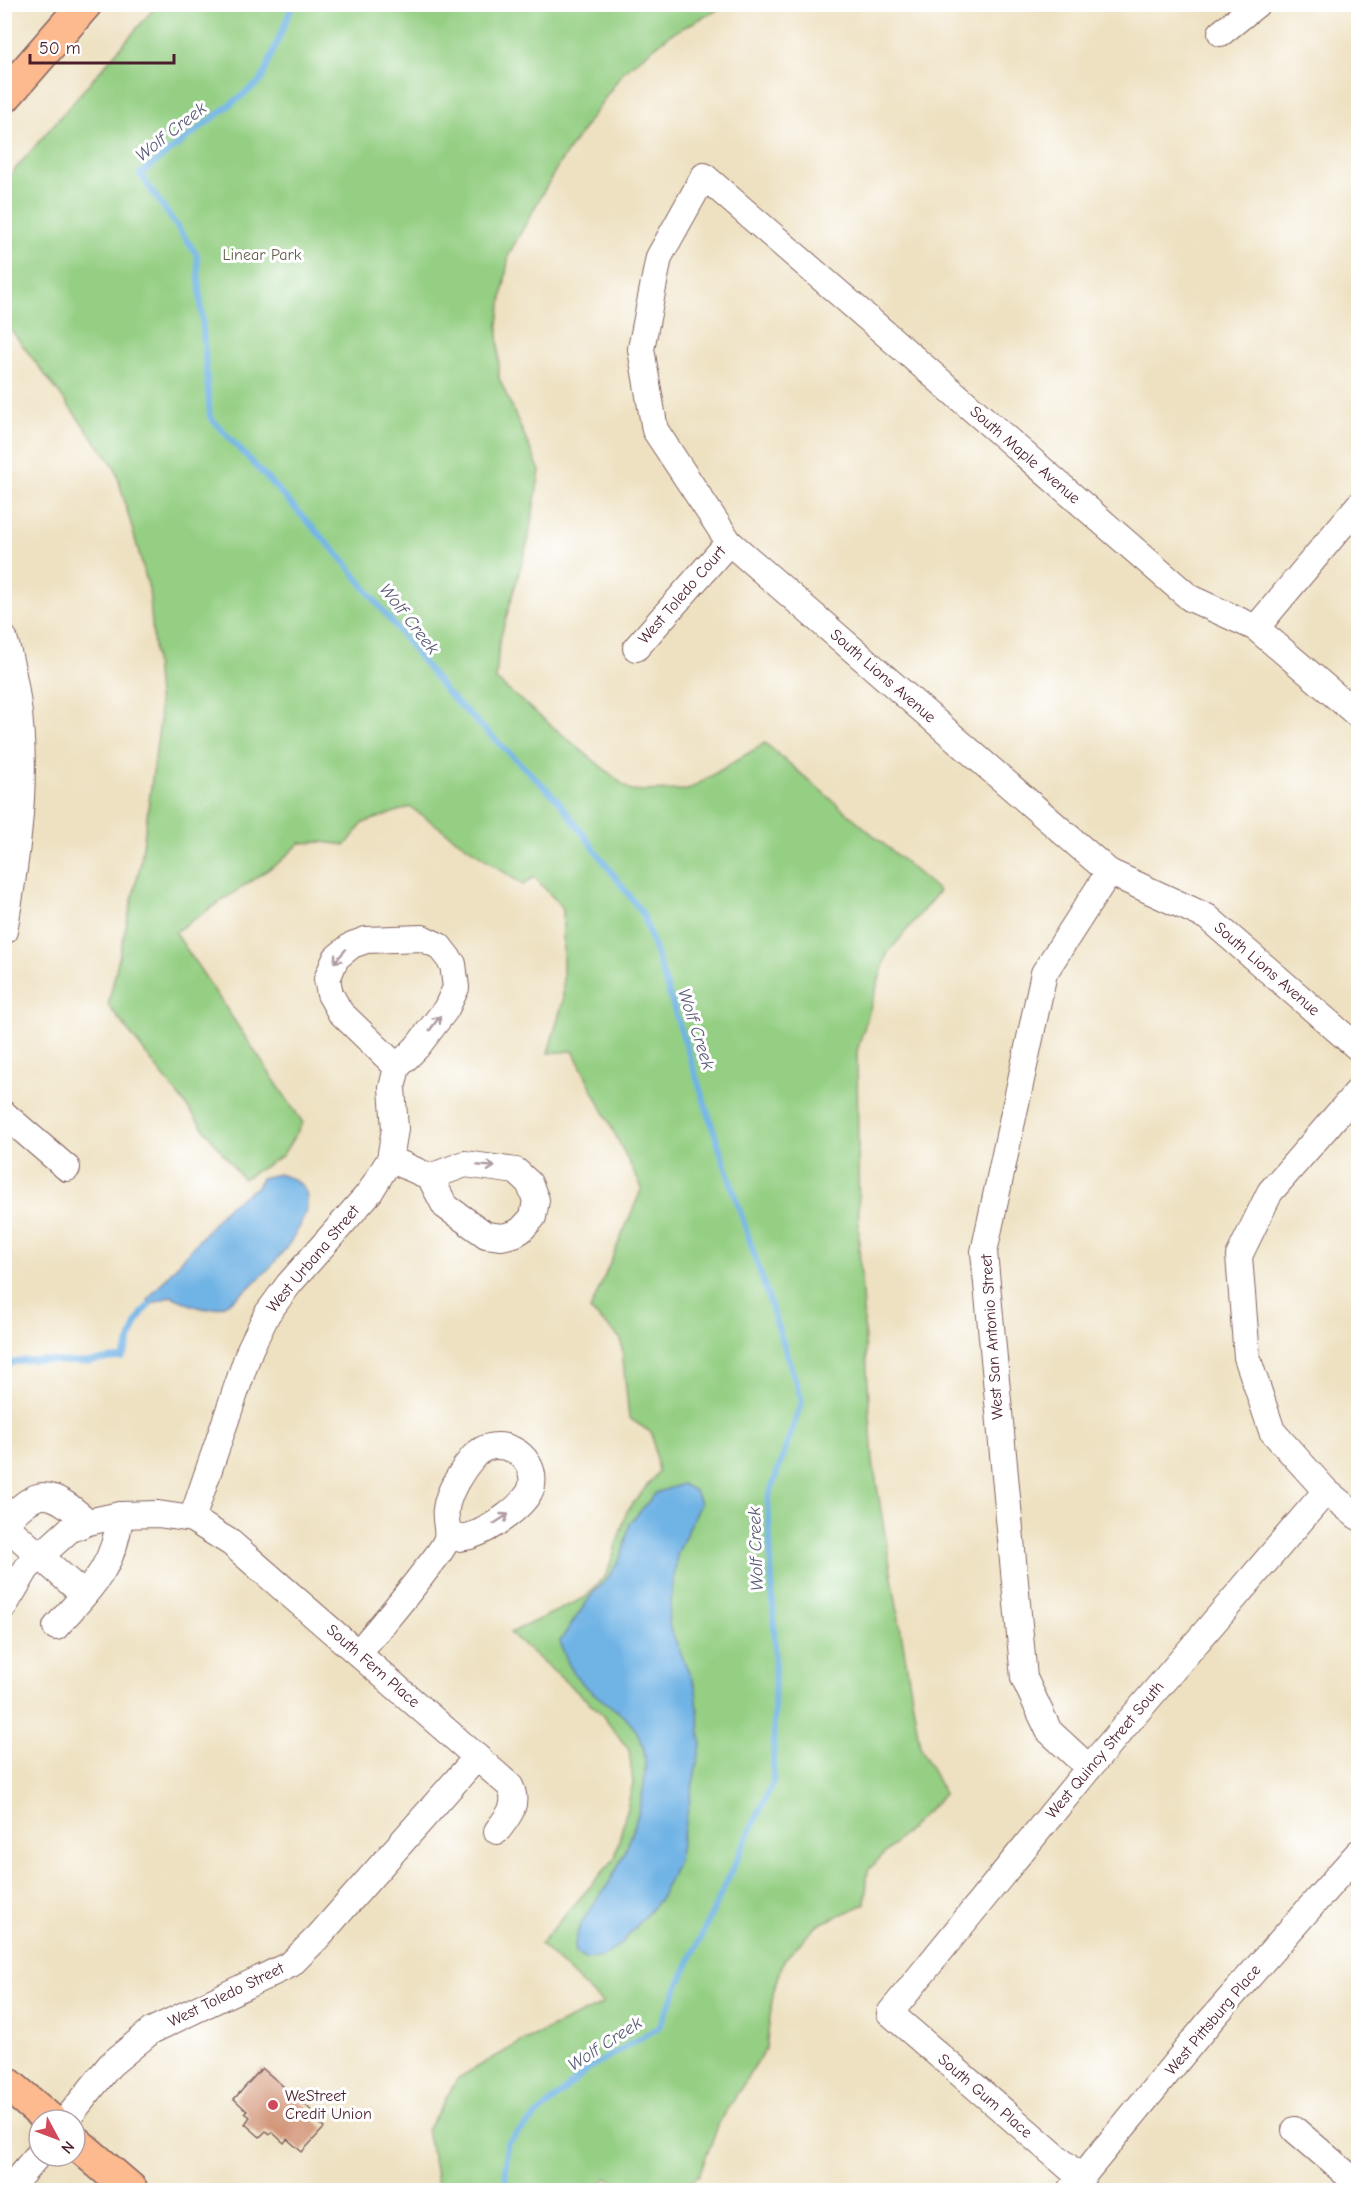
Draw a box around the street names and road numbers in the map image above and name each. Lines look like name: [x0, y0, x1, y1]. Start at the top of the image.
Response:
street label: South Maple Avenue: [966, 402, 1084, 508]
street label: West Toledo Court: [635, 542, 730, 648]
street label: South Lions Avenue: [827, 625, 939, 727]
street label: South Lions Avenue: [1211, 918, 1323, 1020]
street label: West Urbana Street: [263, 1202, 363, 1316]
street label: West San Antonio Street: [977, 1253, 1007, 1420]
street label: South Fern Place: [323, 1621, 423, 1711]
street label: West Quincy Street South: [1042, 1678, 1168, 1822]
street label: West Toledo Street: [165, 1959, 287, 2031]
street label: West Pittsburg Place: [1162, 1961, 1264, 2079]
street label: South Gum Place: [934, 2050, 1036, 2142]

